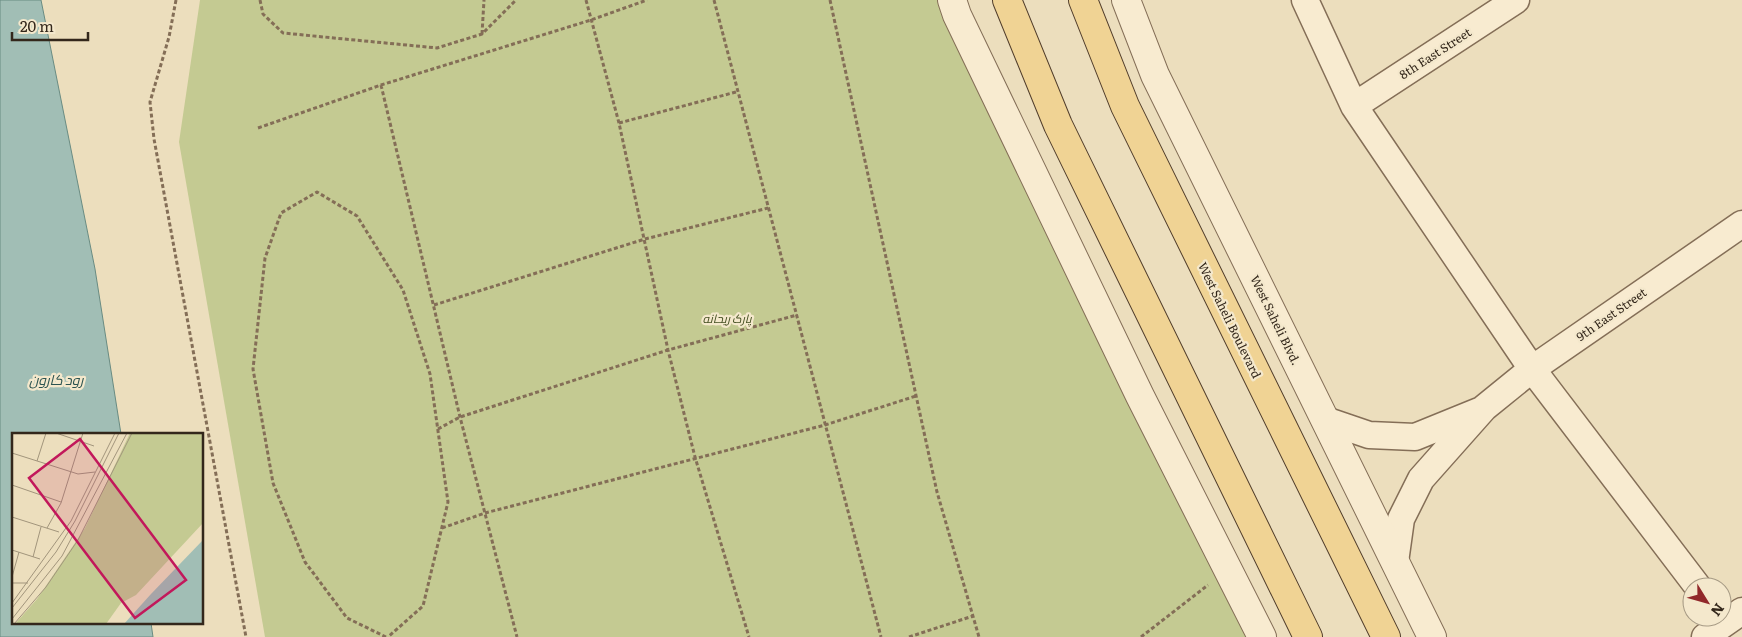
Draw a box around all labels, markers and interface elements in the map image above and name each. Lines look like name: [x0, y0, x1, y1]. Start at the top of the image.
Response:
scale bar: [12, 10, 89, 42]
text: 20 m: [20, 14, 54, 37]
street label: 8th East Street: [1395, 23, 1475, 83]
street label: West Saheli Boulevard: [1194, 259, 1266, 382]
street label: West Saheli Blvd.: [1246, 272, 1306, 368]
street label: 9th East Street: [1572, 283, 1650, 345]
park label: پارک ریحانه: [703, 309, 752, 327]
water label: رود کارون: [29, 369, 84, 389]
inset map: [12, 433, 204, 624]
north arrow: [1682, 577, 1732, 627]
text: N: [1707, 600, 1730, 621]

